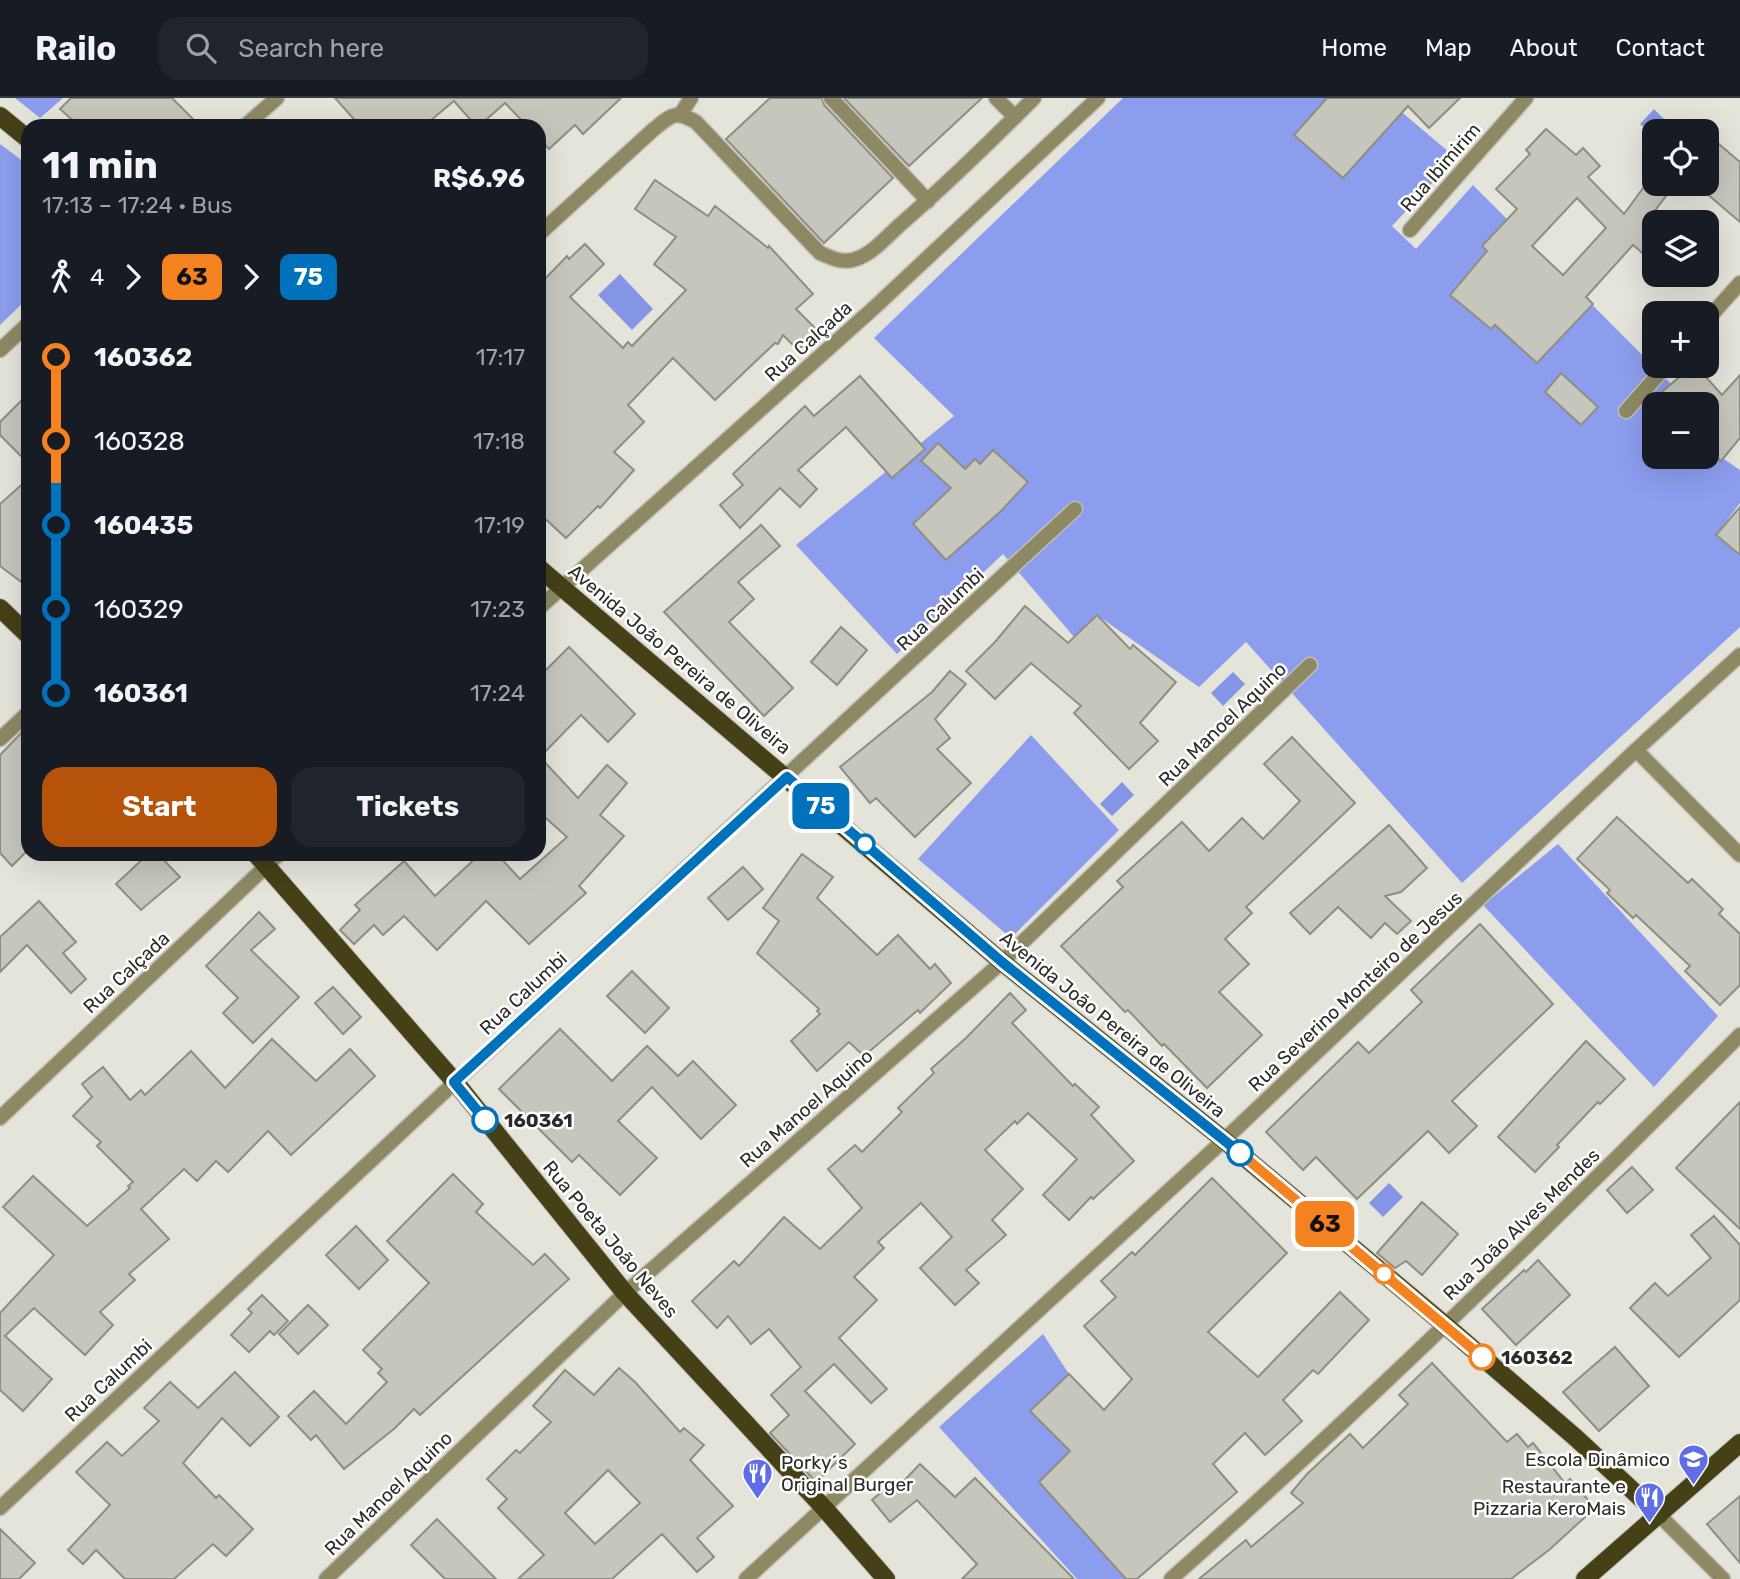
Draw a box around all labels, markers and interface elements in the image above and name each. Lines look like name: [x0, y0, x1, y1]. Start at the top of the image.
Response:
search box: [158, 17, 648, 80]
text: Railo: [35, 29, 116, 68]
icon: search: [182, 29, 220, 67]
text: Search here: [238, 33, 384, 64]
text: Home: [1321, 34, 1387, 62]
text: Map: [1425, 34, 1472, 62]
text: About: [1510, 34, 1578, 62]
text: Contact: [1616, 34, 1705, 62]
street label: Rua Ibimirim: [1396, 118, 1485, 217]
map controls: [1642, 119, 1719, 469]
button: locate: [1642, 119, 1719, 196]
text: 11 min: [42, 142, 158, 188]
text: R$6.96: [433, 163, 525, 194]
text: 17:13 – 17:24 · Bus: [42, 191, 233, 219]
button: layers: [1642, 210, 1719, 287]
icon: walk: [42, 258, 80, 296]
icon: forward: [114, 258, 152, 296]
icon: forward: [232, 258, 270, 296]
text: 4: [90, 263, 104, 291]
text: 63: [176, 263, 208, 291]
text: 75: [294, 263, 323, 291]
street label: Rua Calçada: [760, 296, 857, 387]
button: +: [1642, 301, 1719, 378]
text: 160362: [94, 342, 193, 373]
text: 17:17: [476, 343, 525, 371]
button: −: [1642, 392, 1719, 469]
text: 160328: [94, 426, 185, 457]
text: 17:18: [473, 427, 525, 455]
text: 160435: [94, 510, 193, 541]
text: 17:19: [474, 511, 525, 539]
street label: Avenida João Pereira de Oliveira: [564, 560, 796, 759]
street label: Rua Calumbi: [892, 563, 989, 656]
text: 160329: [94, 594, 184, 625]
text: 17:23: [470, 595, 525, 623]
street label: Rua Manoel Aquino: [1154, 657, 1291, 791]
text: 160361: [94, 678, 188, 709]
text: 17:24: [470, 679, 525, 707]
button: Start: [42, 767, 277, 847]
button: Tickets: [291, 767, 525, 847]
line badge: 75: [790, 783, 852, 829]
text: 75: [806, 792, 836, 820]
unlabelled marker: [855, 834, 875, 854]
street label: Rua Severino Monteiro de Jesus: [1244, 886, 1467, 1096]
street label: Avenida João Pereira de Oliveira: [995, 926, 1230, 1122]
street label: Rua Calçada: [78, 927, 174, 1018]
street label: Rua Calumbi: [475, 947, 572, 1040]
street label: Rua Manoel Aquino: [735, 1044, 878, 1172]
marker: 160361: [472, 1107, 498, 1133]
place label: 160361: [504, 1109, 573, 1132]
unlabelled marker: [1227, 1140, 1253, 1166]
street label: Rua João Alves Mendes: [1438, 1144, 1604, 1305]
street label: Rua Poeta João Neves: [538, 1156, 683, 1323]
line badge: 63: [1294, 1201, 1356, 1247]
text: 63: [1309, 1210, 1341, 1238]
unlabelled marker: [1374, 1264, 1394, 1284]
street label: Rua Calumbi: [60, 1334, 157, 1427]
marker: 160362: [1469, 1344, 1495, 1370]
place label: 160362: [1501, 1346, 1573, 1369]
street label: Rua Manoel Aquino: [320, 1426, 457, 1560]
school or university icon: Escola Dinâmico: [1676, 1442, 1710, 1486]
place label: Escola Dinâmico: [1525, 1448, 1670, 1471]
place label: Porky´s Original Burger: [781, 1451, 914, 1496]
restaurant icon: Porky´s Original Burger: [741, 1456, 775, 1500]
place label: Restaurante e Pizzaria KeroMais: [1473, 1475, 1626, 1520]
restaurant icon: Restaurante e Pizzaria KeroMais: [1632, 1480, 1666, 1524]

